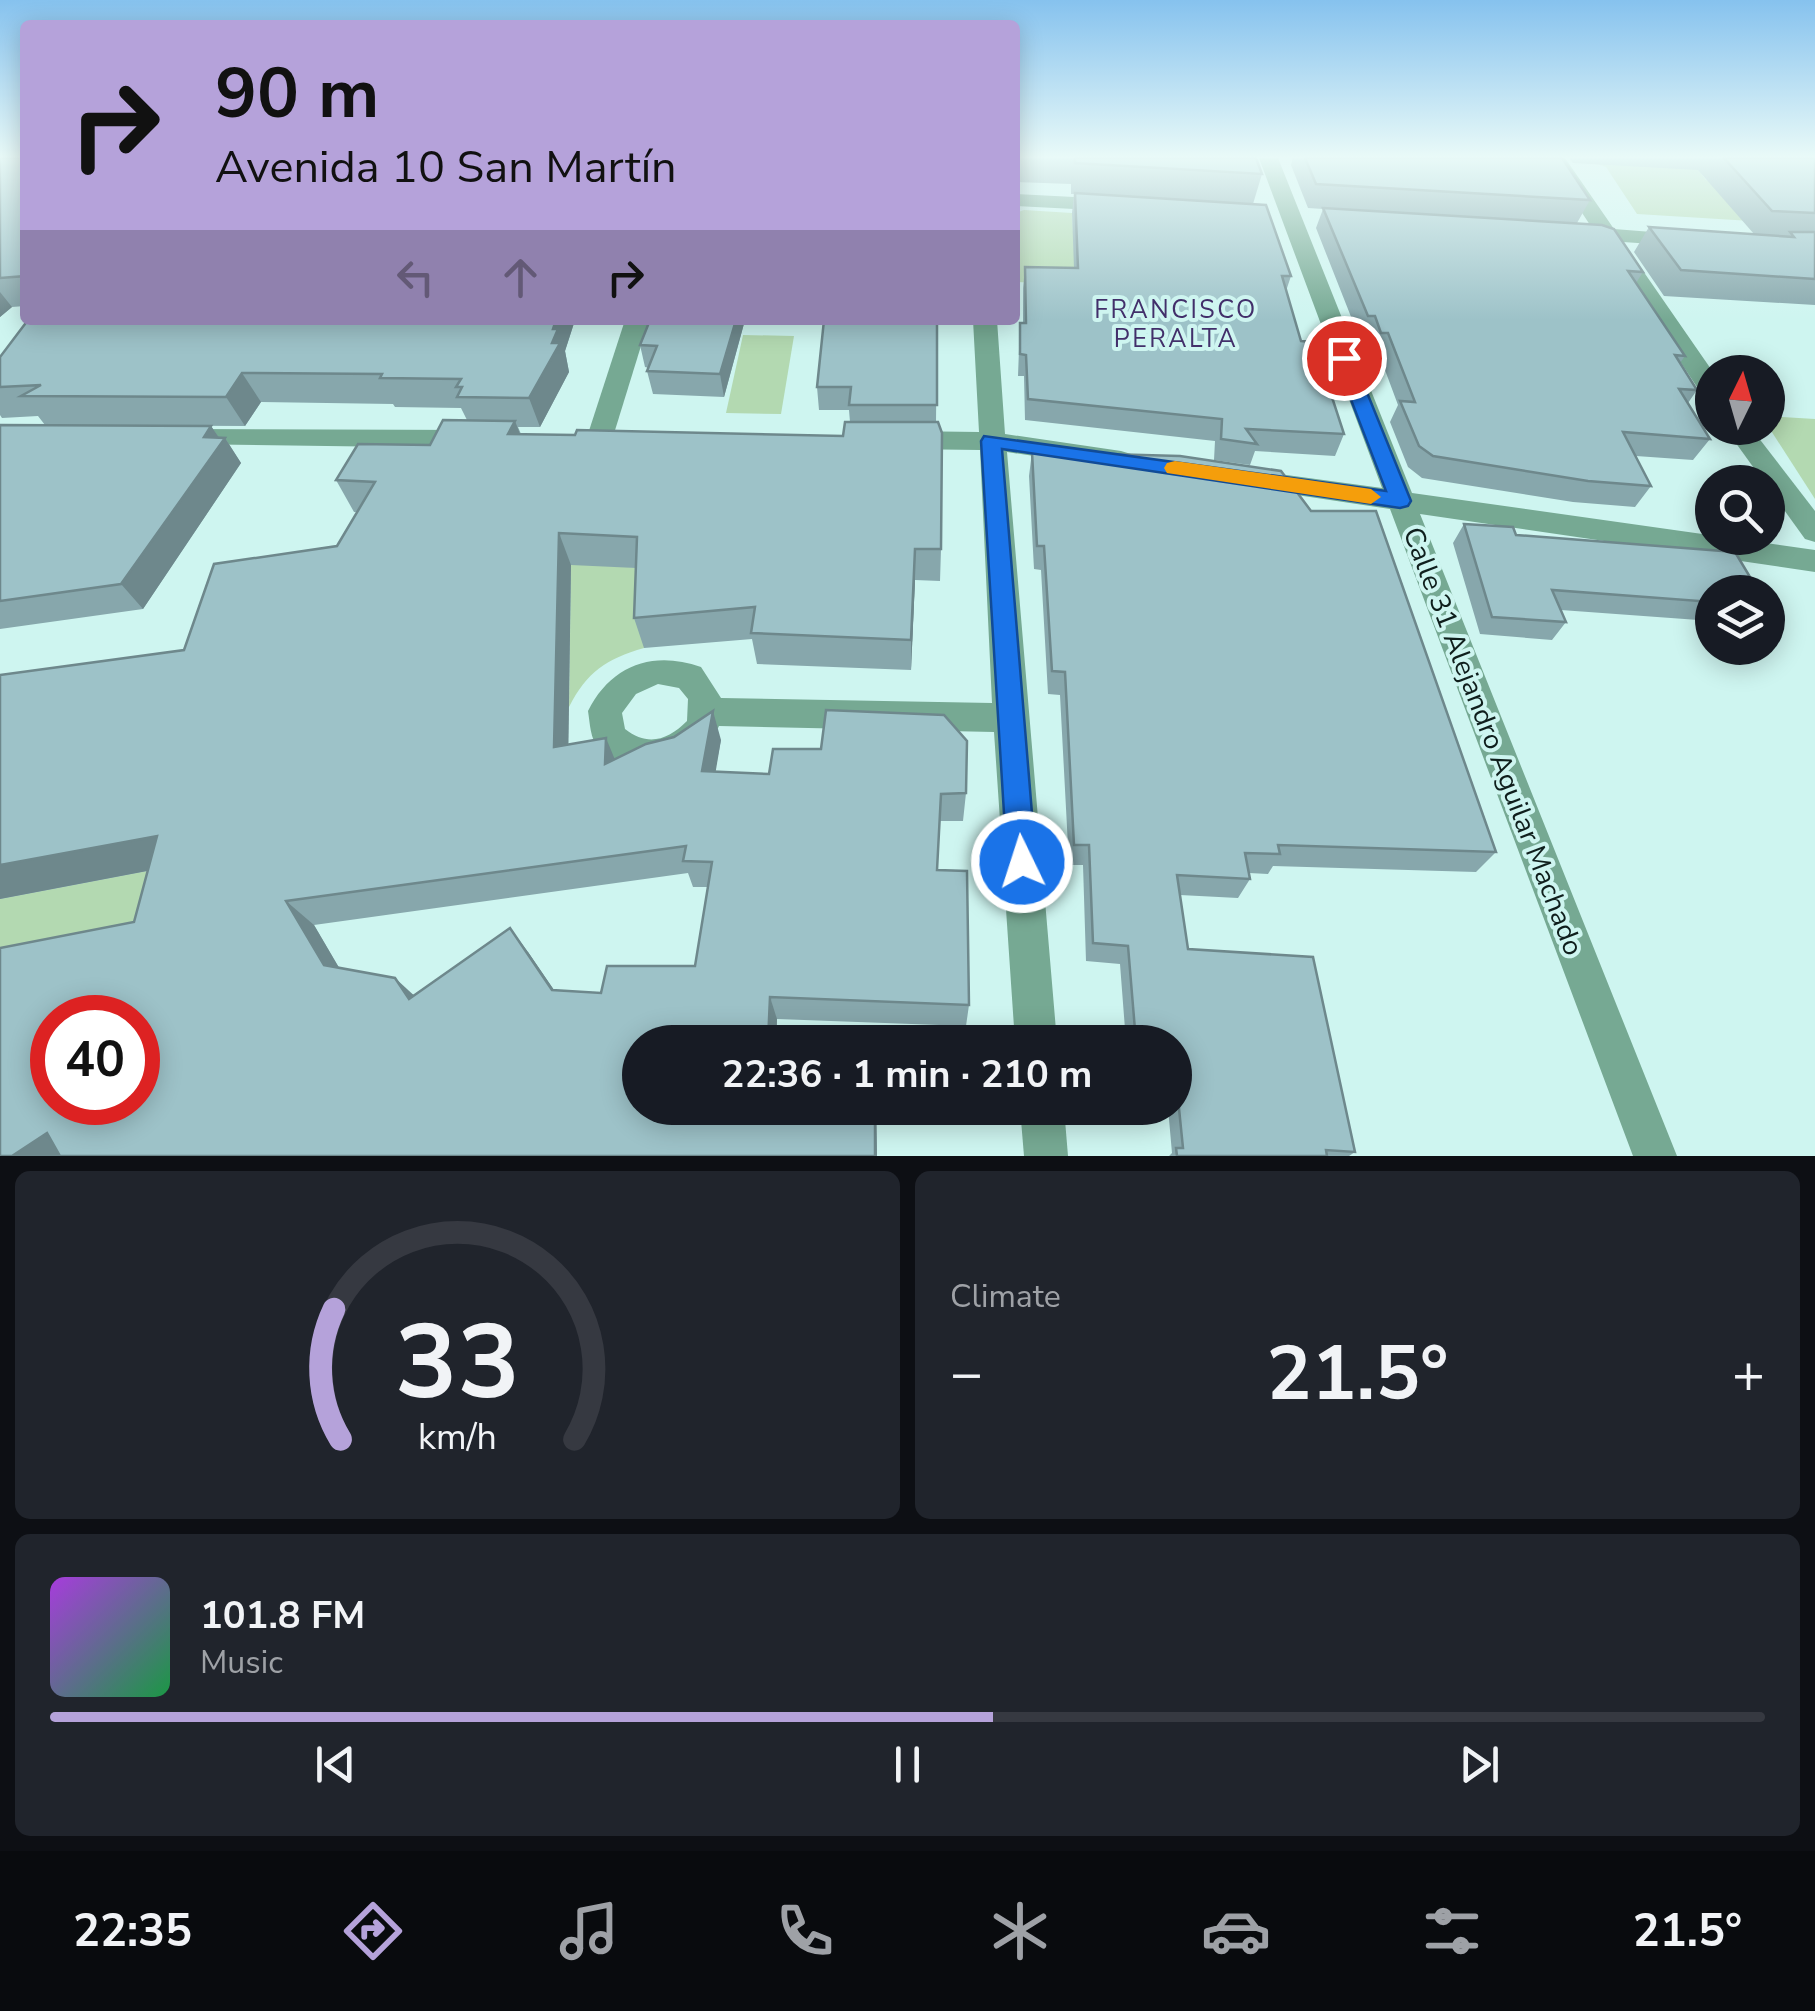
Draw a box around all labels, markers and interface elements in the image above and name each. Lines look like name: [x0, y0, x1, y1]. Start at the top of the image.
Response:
text: 90 m: [215, 46, 379, 142]
icon: right: [50, 60, 180, 190]
text: Avenida 10 San Martín: [215, 137, 677, 198]
icon: left: [388, 250, 443, 305]
icon: ahead: [493, 250, 548, 305]
icon: right: [598, 250, 653, 305]
district label: FRANCISCO PERALTA: [1094, 293, 1258, 356]
pin: [1302, 316, 1387, 401]
icon: arrive: [1317, 331, 1372, 386]
north arrow: [1695, 355, 1785, 445]
map controls: [1695, 355, 1785, 665]
button: search: [1695, 465, 1785, 555]
street label: Calle 31 Alejandro Aguilar Machado: [1394, 522, 1592, 961]
button: layers: [1695, 575, 1785, 665]
position arrow: [970, 810, 1074, 914]
speed limit sign: 40: [30, 995, 160, 1125]
text: 22:36 · 1 min · 210 m: [722, 1049, 1092, 1100]
text: Climate: [950, 1275, 1061, 1318]
text: 33: [395, 1292, 520, 1434]
text: 21.5°: [1266, 1323, 1449, 1425]
text: −: [950, 1336, 983, 1411]
text: +: [1732, 1336, 1765, 1411]
text: km/h: [418, 1413, 497, 1462]
text: 101.8 FM: [200, 1590, 365, 1641]
text: Music: [200, 1641, 283, 1684]
icon: previous: [308, 1737, 363, 1792]
icon: pause: [880, 1737, 935, 1792]
icon: next: [1452, 1737, 1507, 1792]
icon: directions: [338, 1896, 408, 1966]
icon: music: [554, 1896, 624, 1966]
icon: phone: [770, 1896, 840, 1966]
icon: climate: [985, 1896, 1055, 1966]
icon: car: [1201, 1896, 1271, 1966]
icon: filters: [1417, 1896, 1487, 1966]
text: 22:35: [73, 1901, 192, 1962]
text: 21.5°: [1633, 1901, 1742, 1962]

